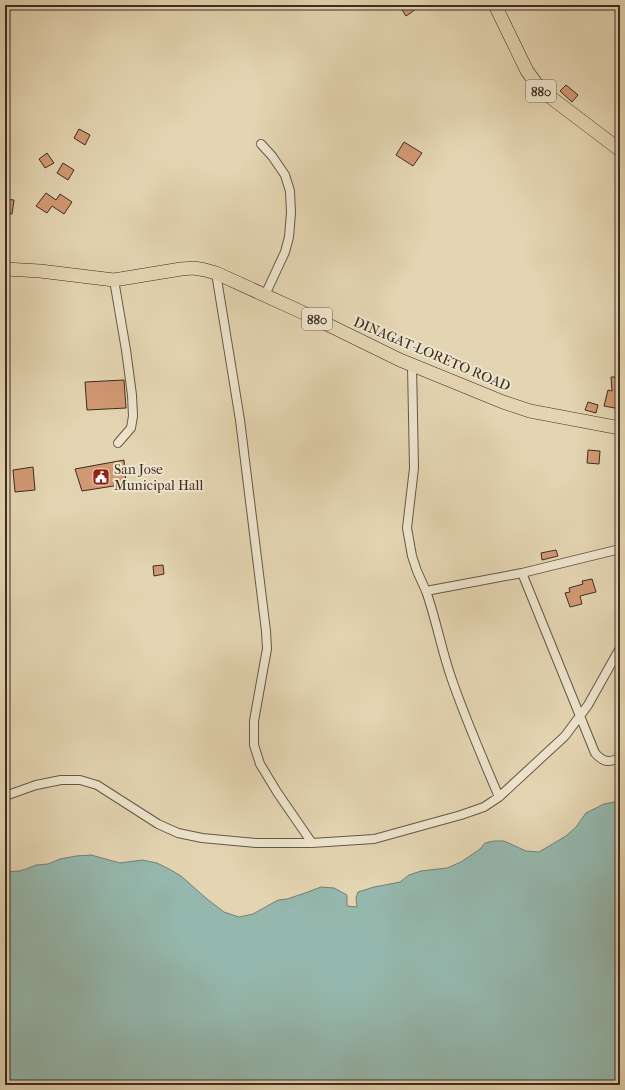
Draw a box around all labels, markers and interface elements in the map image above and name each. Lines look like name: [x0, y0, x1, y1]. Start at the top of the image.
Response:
road number: 880: [526, 80, 556, 102]
road number: 880: [302, 308, 332, 330]
street label: DINAGAT-LORETO ROAD: [351, 313, 513, 395]
place label: San Jose Municipal Hall: [114, 461, 203, 494]
public building icon: San Jose Municipal Hall: [91, 467, 111, 487]

